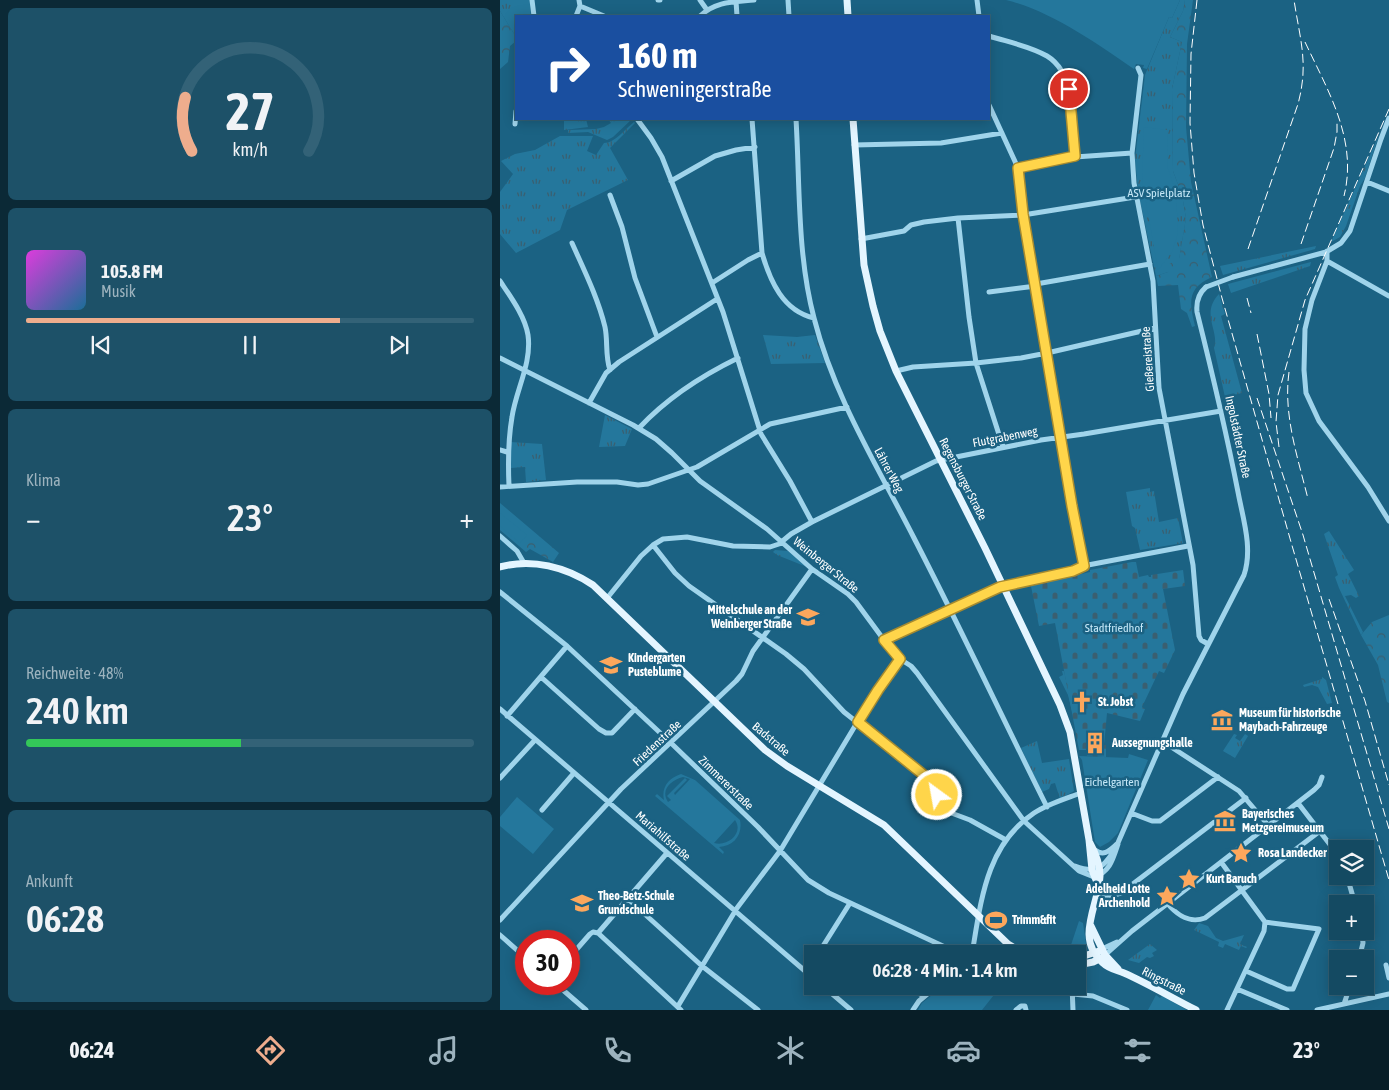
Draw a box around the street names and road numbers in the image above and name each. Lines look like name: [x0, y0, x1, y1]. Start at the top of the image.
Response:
street label: Gießereistraße: [1139, 326, 1157, 392]
street label: Ingolstädter Straße: [1222, 394, 1254, 480]
street label: Flutgrabenweg: [971, 424, 1040, 450]
street label: Regensburger Straße: [936, 435, 990, 523]
street label: Lährer Weg: [871, 445, 907, 496]
street label: Weinberger Straße: [790, 534, 862, 596]
street label: Friedenstraße: [630, 717, 684, 769]
street label: Badstraße: [749, 719, 793, 759]
street label: Zimmererstraße: [696, 753, 756, 813]
street label: Mariahilfstraße: [633, 808, 693, 864]
street label: Ringstraße: [1140, 964, 1188, 998]

